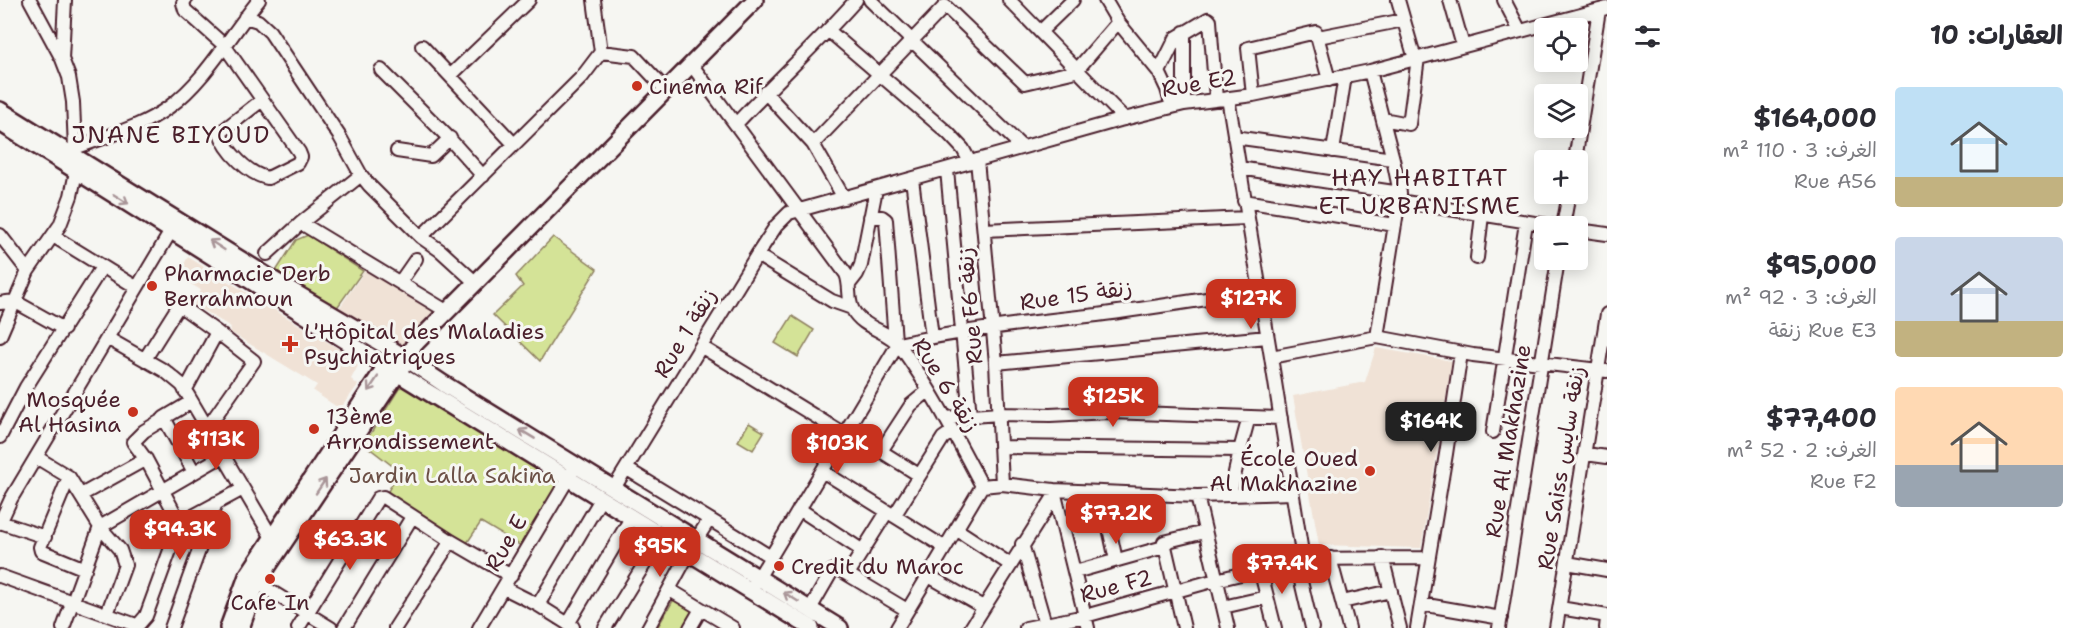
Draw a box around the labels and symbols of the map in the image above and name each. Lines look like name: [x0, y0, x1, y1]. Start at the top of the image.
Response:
street label: Rue E2: [1159, 62, 1239, 104]
place label: Cinema Rif: [649, 72, 764, 101]
marker: Cinema Rif: [630, 79, 644, 93]
district label: JNANE BIYOUD: [71, 119, 271, 151]
district label: HAY HABITAT ET URBANISME: [1319, 162, 1521, 222]
one-way arrow: [112, 193, 129, 206]
one-way arrow: [209, 238, 226, 250]
street label: Rue F6 زنقة: [950, 246, 990, 366]
place label: Pharmacie Derb Berrahmoun: [164, 259, 331, 313]
street label: Rue 15 زنقة: [1018, 273, 1134, 317]
marker: Pharmacie Derb Berrahmoun: [145, 279, 159, 293]
pin: $127K: [1209, 279, 1293, 330]
street label: Rue 1 زنقة: [647, 283, 723, 383]
place label: L'Hôpital des Maladies Psychiatriques: [304, 317, 545, 371]
street label: Rue 6 زنقة: [906, 332, 986, 438]
marker: L'Hôpital des Maladies Psychiatriques: [281, 335, 299, 353]
street label: Rue Al Makhazine: [1478, 342, 1538, 540]
street label: Rue Saiss زنقة سايس: [1531, 364, 1591, 572]
one-way arrow: [366, 375, 378, 392]
pin: $125K: [1071, 377, 1155, 428]
place label: Mosquée Al Hasina: [18, 385, 121, 439]
place label: 13ème Arrondissement: [326, 402, 494, 456]
pin: $164K: [1389, 402, 1473, 453]
marker: Mosquée Al Hasina: [126, 405, 140, 419]
pin: $113K: [174, 420, 258, 471]
marker: 13ème Arrondissement: [307, 422, 321, 436]
pin: $103K: [795, 424, 879, 475]
one-way arrow: [519, 428, 536, 440]
place label: École Oued Al Makhazine: [1210, 444, 1358, 498]
park label: Jardin Lalla Sakina: [349, 461, 556, 490]
marker: École Oued Al Makhazine: [1363, 464, 1377, 478]
one-way arrow: [315, 479, 327, 495]
pin: $77.2K: [1067, 494, 1165, 545]
street label: Rue E: [478, 509, 534, 577]
pin: $94.3K: [131, 510, 229, 561]
pin: $63.3K: [301, 520, 399, 571]
pin: $95K: [624, 527, 696, 578]
pin: $77.4K: [1233, 544, 1331, 595]
place label: Credit du Maroc: [791, 552, 964, 581]
marker: Credit du Maroc: [772, 559, 786, 573]
street label: Rue F2: [1077, 562, 1155, 610]
marker: Cafe In: [263, 572, 277, 586]
place label: Cafe In: [231, 588, 309, 617]
one-way arrow: [783, 591, 800, 603]

